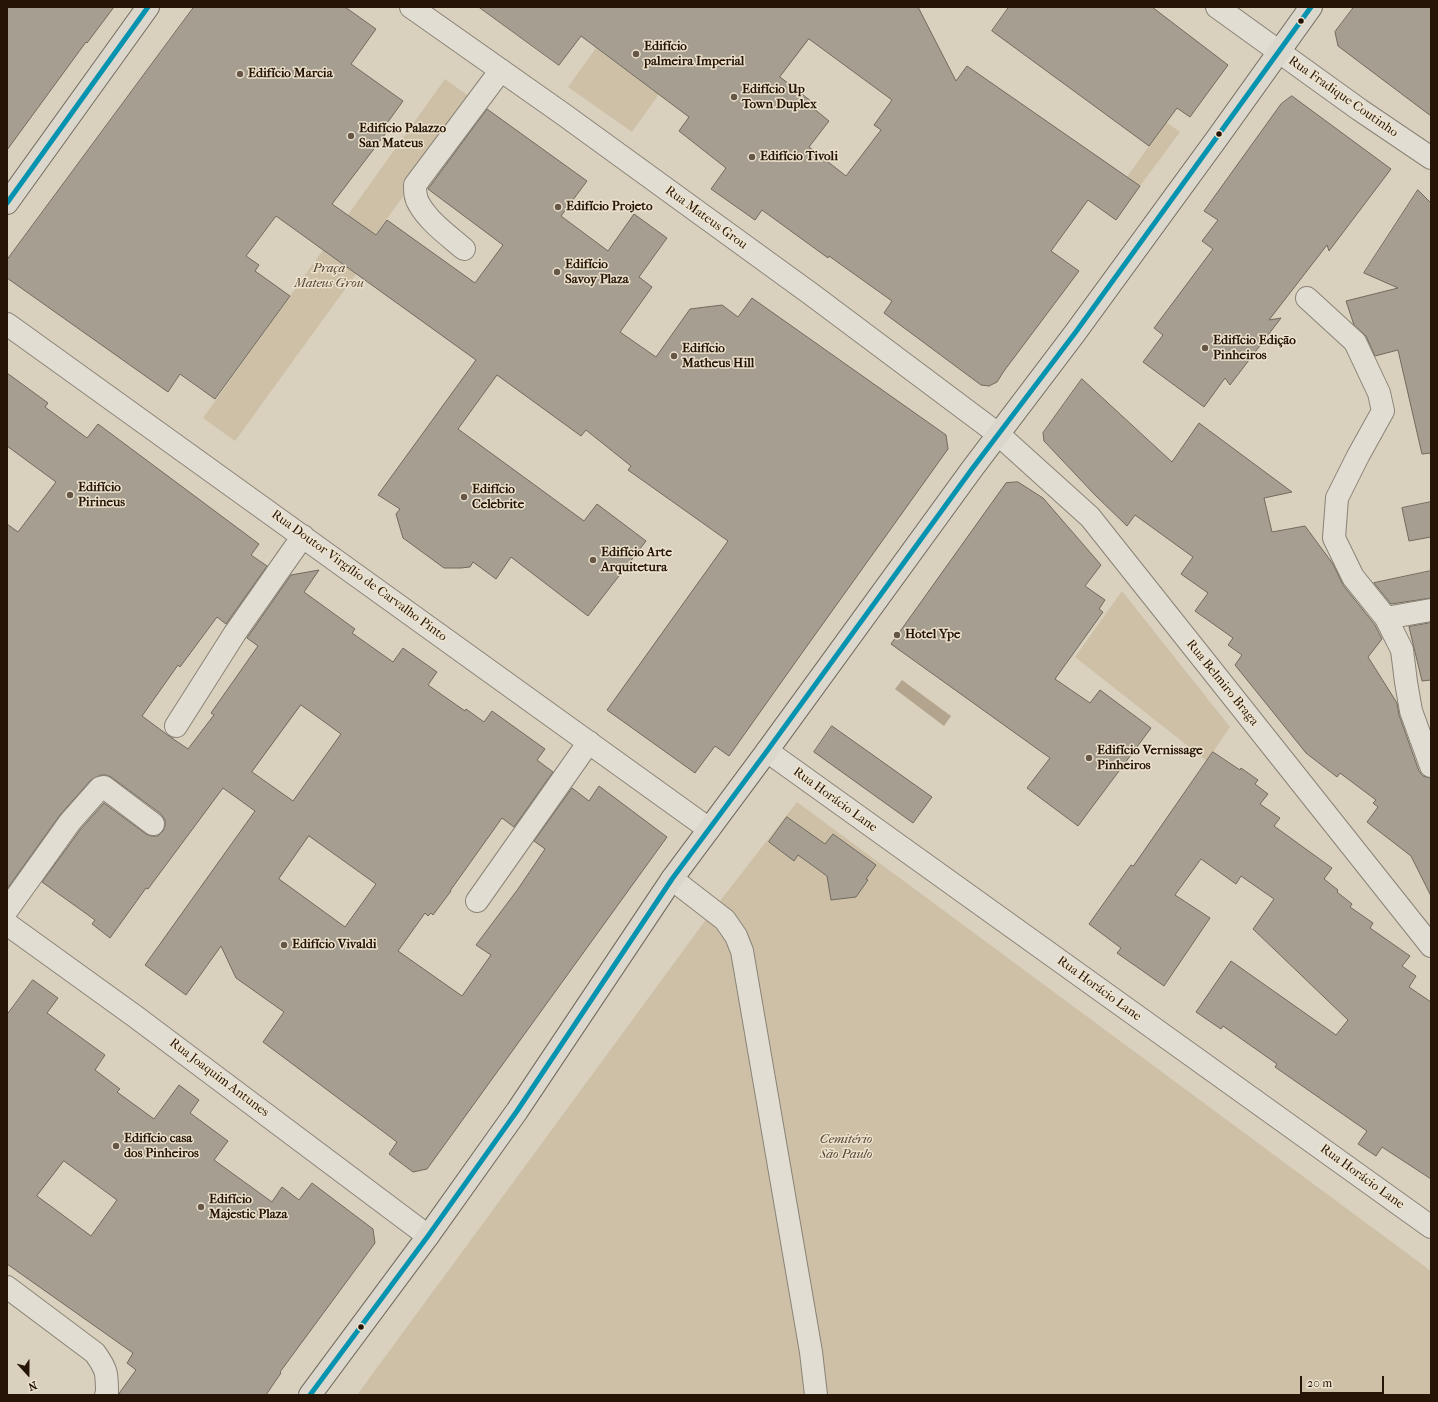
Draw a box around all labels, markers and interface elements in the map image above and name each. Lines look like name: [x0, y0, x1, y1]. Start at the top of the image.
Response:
unlabelled marker: [1296, 16, 1306, 26]
place label: Edifício palmeira Imperial: [644, 39, 744, 70]
marker: Edifício palmeira Imperial: [631, 49, 641, 59]
street label: Rua Fradique Coutinho: [1285, 53, 1401, 141]
place label: Edifício Marcia: [248, 66, 333, 82]
marker: Edifício Marcia: [235, 69, 245, 79]
place label: Edifício Up Town Duplex: [742, 82, 817, 113]
marker: Edifício Up Town Duplex: [729, 92, 739, 102]
place label: Edifício Palazzo San Mateus: [359, 121, 446, 152]
unlabelled marker: [1214, 129, 1224, 139]
marker: Edifício Palazzo San Mateus: [346, 131, 356, 141]
place label: Edifício Tivoli: [760, 149, 838, 165]
marker: Edifício Tivoli: [747, 152, 757, 162]
street label: Rua Mateus Grou: [662, 183, 750, 253]
place label: Edifício Projeto: [566, 199, 653, 215]
marker: Edifício Projeto: [553, 202, 563, 212]
place label: Edifício Savoy Plaza: [565, 257, 629, 288]
park label: Praça Mateus Grou: [294, 261, 364, 292]
marker: Edifício Savoy Plaza: [552, 267, 562, 277]
place label: Edifício Edição Pinheiros: [1213, 333, 1296, 364]
place label: Edifício Matheus Hill: [682, 341, 754, 372]
marker: Edifício Edição Pinheiros: [1200, 343, 1210, 353]
marker: Edifício Matheus Hill: [669, 351, 679, 361]
place label: Edifício Pirineus: [78, 480, 125, 511]
place label: Edifício Celebrite: [472, 482, 524, 513]
marker: Edifício Pirineus: [65, 490, 75, 500]
marker: Edifício Celebrite: [459, 492, 469, 502]
street label: Rua Doutor Virgílio de Carvalho Pinto: [268, 507, 450, 645]
place label: Edifício Arte Arquitetura: [601, 545, 672, 576]
marker: Edifício Arte Arquitetura: [588, 555, 598, 565]
place label: Hotel Ype: [905, 627, 960, 643]
marker: Hotel Ype: [892, 630, 902, 640]
street label: Rua Belmiro Braga: [1183, 637, 1261, 729]
place label: Edifício Vernissage Pinheiros: [1097, 743, 1203, 774]
marker: Edifício Vernissage Pinheiros: [1084, 753, 1094, 763]
street label: Rua Horácio Lane: [790, 764, 880, 836]
place label: Edifício Vivaldi: [292, 937, 377, 953]
marker: Edifício Vivaldi: [279, 940, 289, 950]
street label: Rua Horácio Lane: [1054, 953, 1144, 1025]
street label: Rua Joaquim Antunes: [166, 1035, 272, 1121]
place label: Edifício casa dos Pinheiros: [124, 1131, 199, 1162]
park label: Cemitério São Paulo: [820, 1132, 872, 1163]
marker: Edifício casa dos Pinheiros: [111, 1141, 121, 1151]
street label: Rua Horácio Lane: [1317, 1141, 1407, 1213]
place label: Edifício Majestic Plaza: [209, 1192, 288, 1223]
marker: Edifício Majestic Plaza: [196, 1202, 206, 1212]
unlabelled marker: [356, 1322, 366, 1332]
north arrow: [8, 1354, 48, 1394]
scale bar: [1302, 1368, 1386, 1394]
text: 20 m: [1307, 1376, 1332, 1390]
text: N: [26, 1378, 39, 1393]

